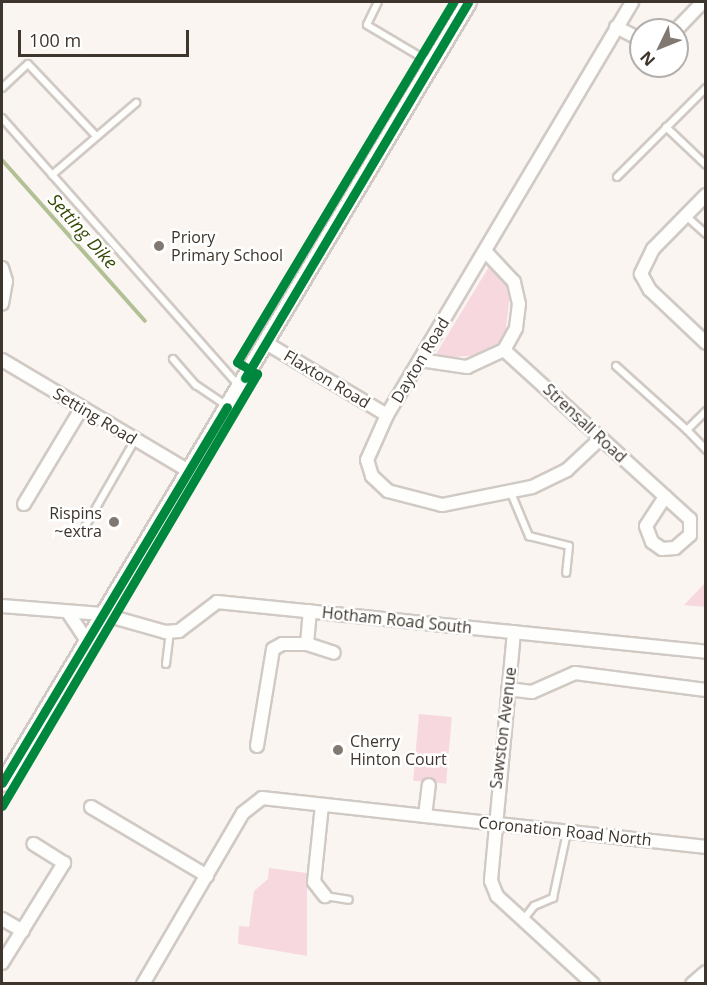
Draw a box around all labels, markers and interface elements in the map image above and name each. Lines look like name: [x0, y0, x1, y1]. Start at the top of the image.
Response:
scale bar: [21, 18, 192, 56]
north arrow: [629, 18, 689, 78]
text: 100 m: [29, 28, 81, 52]
text: N: [635, 47, 660, 71]
water label: Setting Dike: [44, 189, 122, 273]
place label: Priory Primary School: [171, 227, 283, 265]
marker: Priory Primary School: [152, 239, 166, 253]
street label: Dayton Road: [387, 314, 453, 406]
street label: Flaxton Road: [280, 346, 374, 412]
street label: Strensall Road: [539, 380, 631, 466]
street label: Setting Road: [50, 384, 140, 448]
place label: Rispins ~extra: [49, 503, 102, 541]
marker: Rispins ~extra: [107, 515, 121, 529]
street label: Hotham Road South: [321, 603, 473, 637]
street label: Sawston Avenue: [486, 666, 520, 790]
place label: Cherry Hinton Court: [350, 731, 447, 769]
marker: Cherry Hinton Court: [331, 743, 345, 757]
street label: Coronation Road North: [477, 812, 653, 850]

